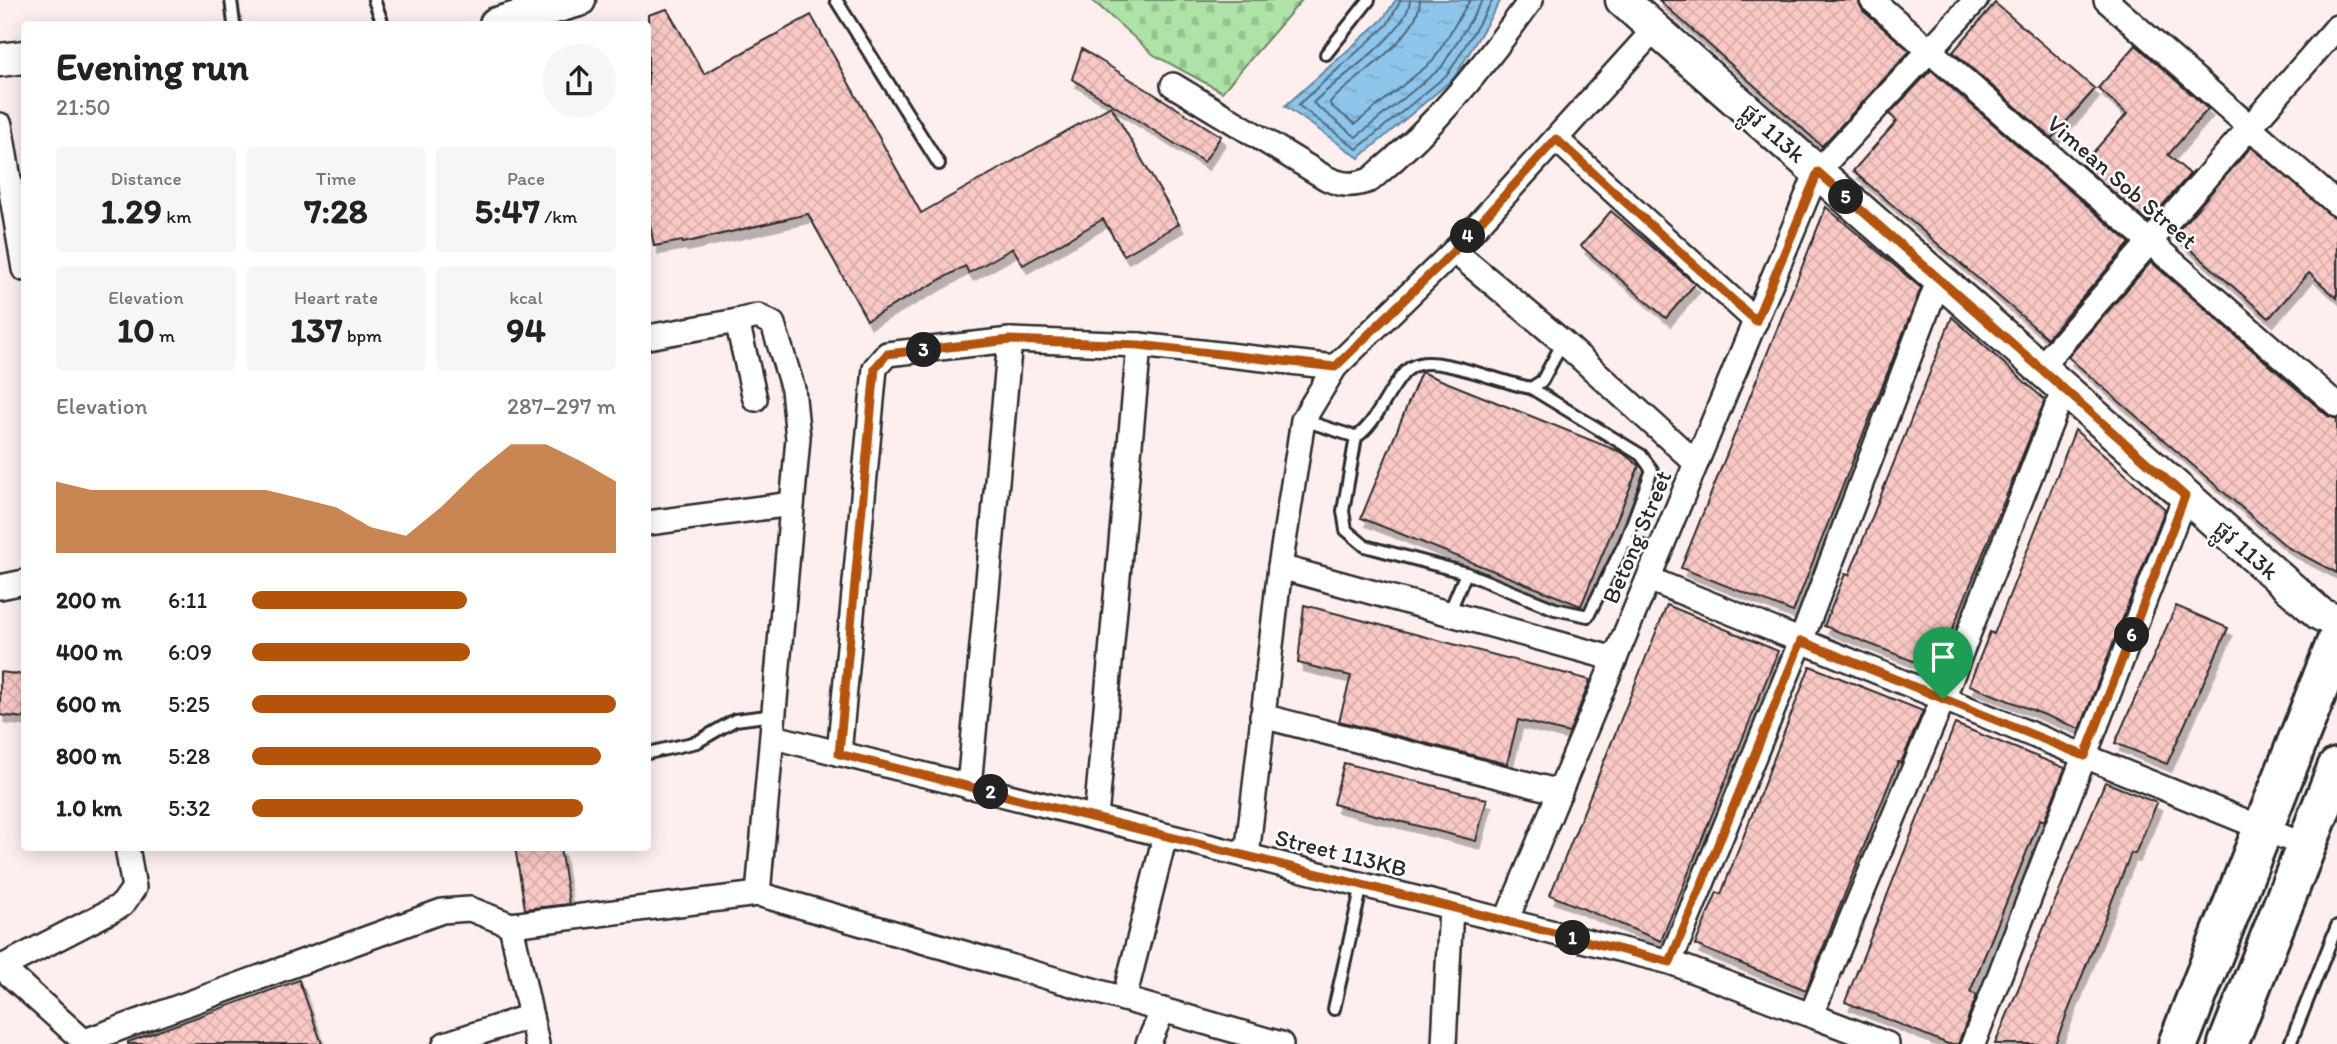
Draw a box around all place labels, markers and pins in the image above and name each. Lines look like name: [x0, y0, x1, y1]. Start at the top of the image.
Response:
pin: 5: [1828, 180, 1864, 214]
pin: 4: [1450, 218, 1486, 254]
pin: 3: [906, 332, 942, 368]
pin: 6: [2114, 618, 2150, 652]
pin: [1913, 627, 1973, 699]
pin: 2: [974, 774, 1009, 810]
pin: 1: [1556, 920, 1590, 956]

